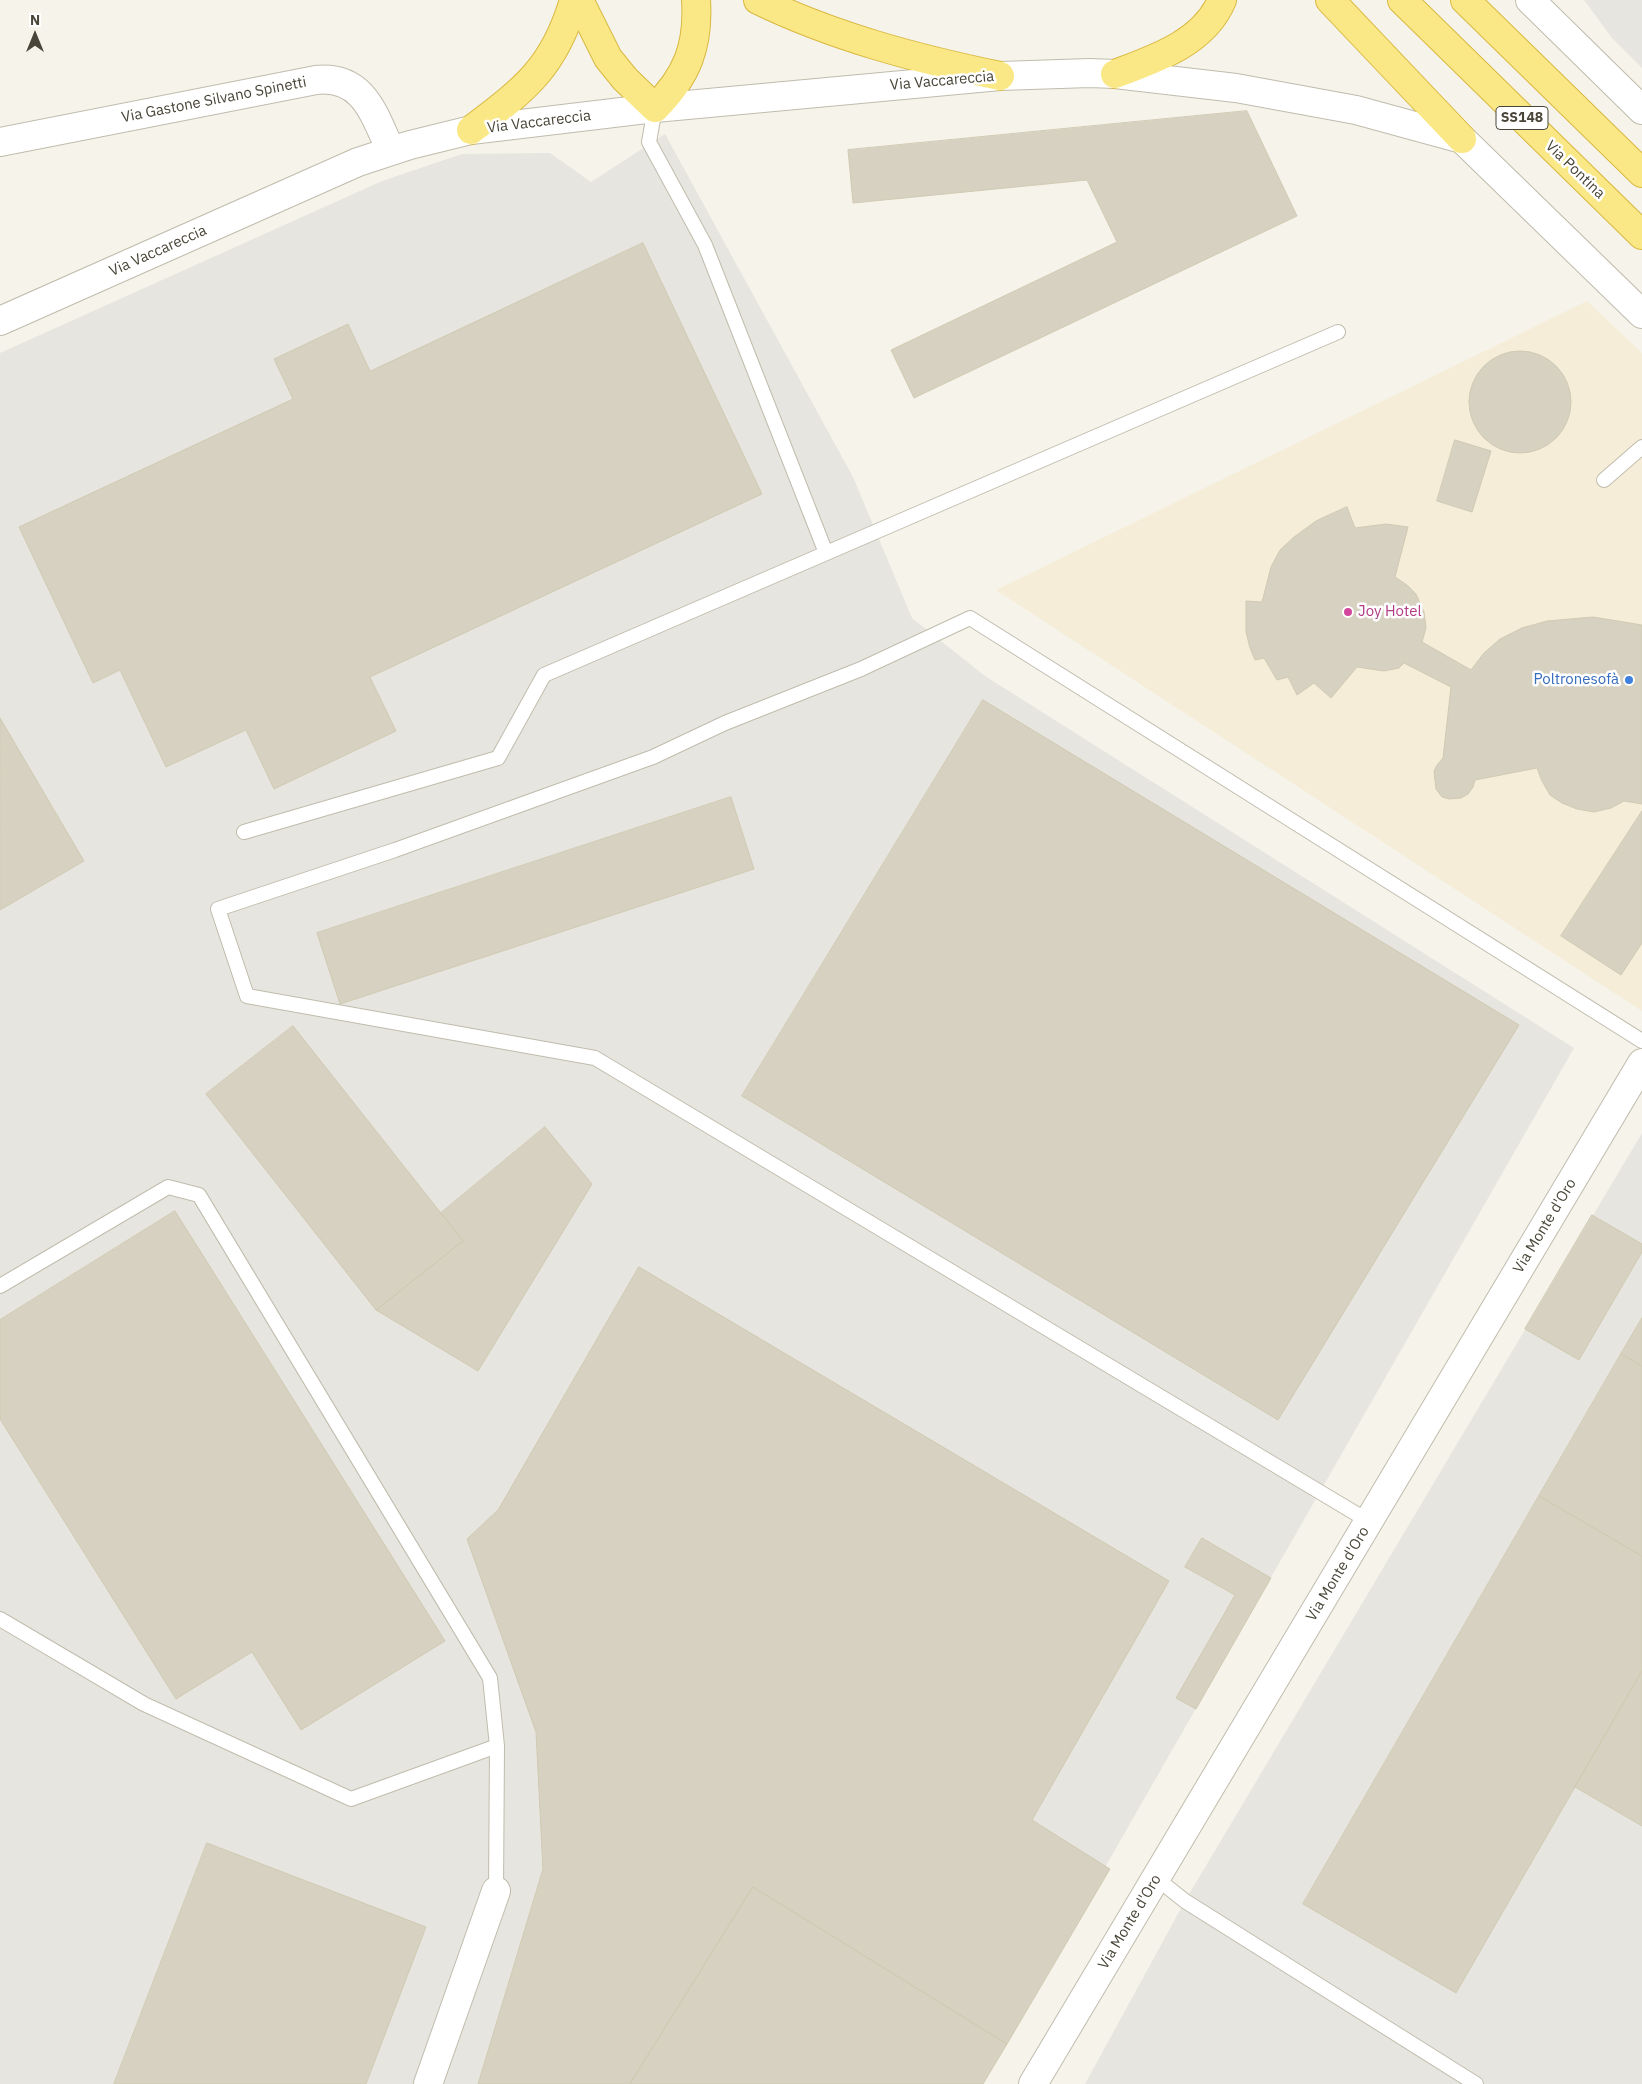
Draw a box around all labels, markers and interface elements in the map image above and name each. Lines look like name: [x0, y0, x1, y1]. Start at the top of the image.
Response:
north arrow: [10, 10, 60, 60]
text: N: [30, 11, 40, 29]
street label: Via Vaccareccia: [889, 67, 995, 95]
street label: Via Gastone Silvano Spinetti: [120, 73, 308, 127]
road number: SS148: [1496, 106, 1548, 130]
street label: Via Vaccareccia: [486, 107, 592, 137]
street label: Via Pontina: [1542, 137, 1608, 203]
street label: Via Vaccareccia: [107, 222, 209, 280]
place label: Joy Hotel: [1358, 603, 1422, 621]
marker: Joy Hotel: [1342, 606, 1354, 618]
place label: Poltronesofà: [1533, 671, 1619, 689]
marker: Poltronesofà: [1623, 674, 1635, 686]
street label: Via Monte d'Oro: [1510, 1175, 1580, 1277]
street label: Via Monte d'Oro: [1303, 1523, 1373, 1625]
street label: Via Monte d'Oro: [1095, 1871, 1165, 1973]

